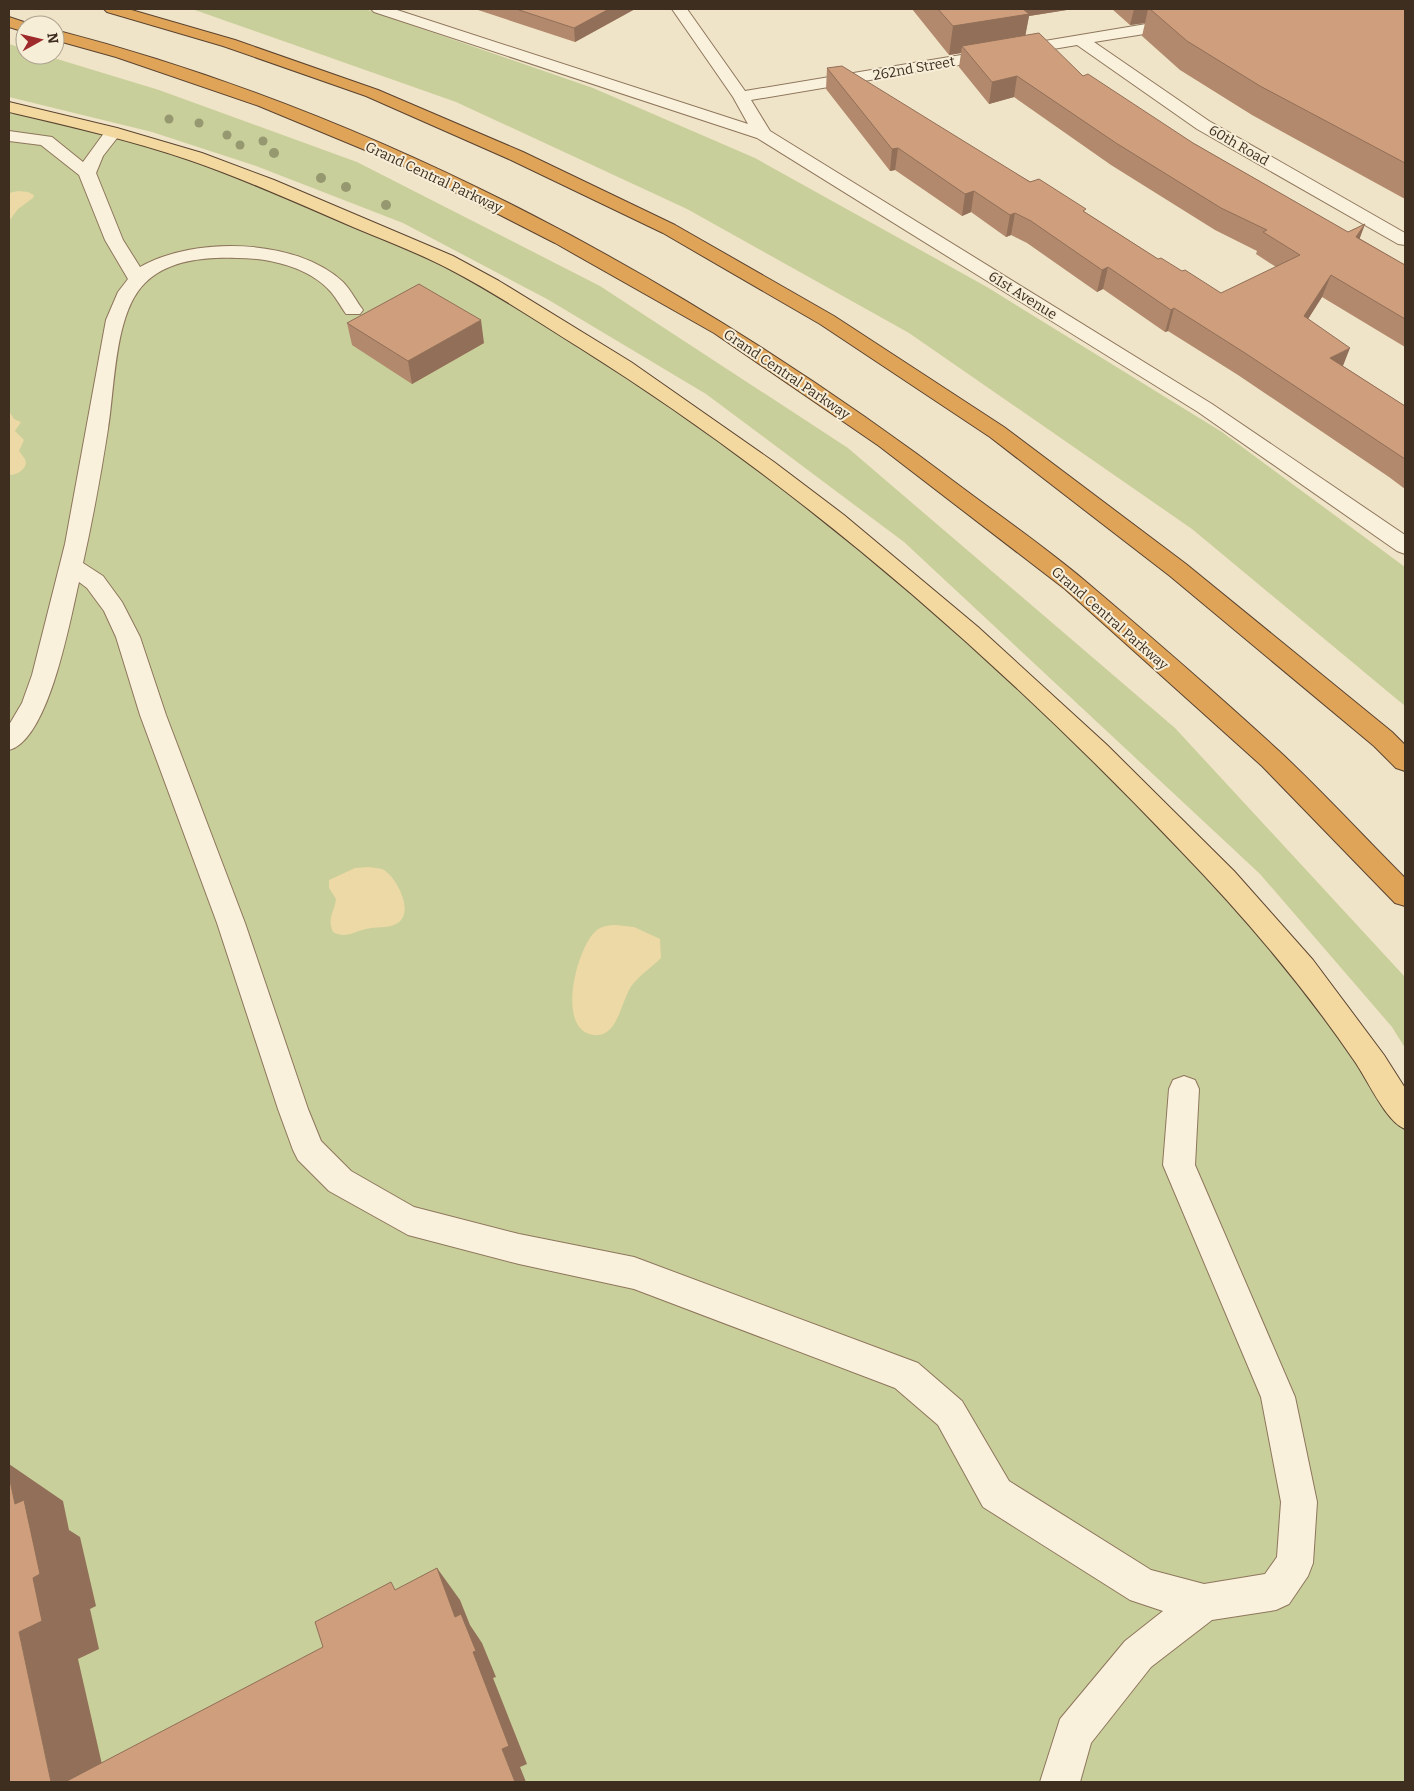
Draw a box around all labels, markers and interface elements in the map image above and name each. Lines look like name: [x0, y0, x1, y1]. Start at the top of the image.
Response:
north arrow: [15, 15, 65, 65]
text: N: [43, 32, 62, 45]
street label: 262nd Street: [872, 53, 956, 84]
street label: 60th Road: [1206, 121, 1272, 169]
street label: Grand Central Parkway: [363, 138, 505, 217]
street label: 61st Avenue: [985, 268, 1060, 323]
street label: Grand Central Parkway: [720, 326, 854, 423]
street label: Grand Central Parkway: [1048, 563, 1172, 674]

